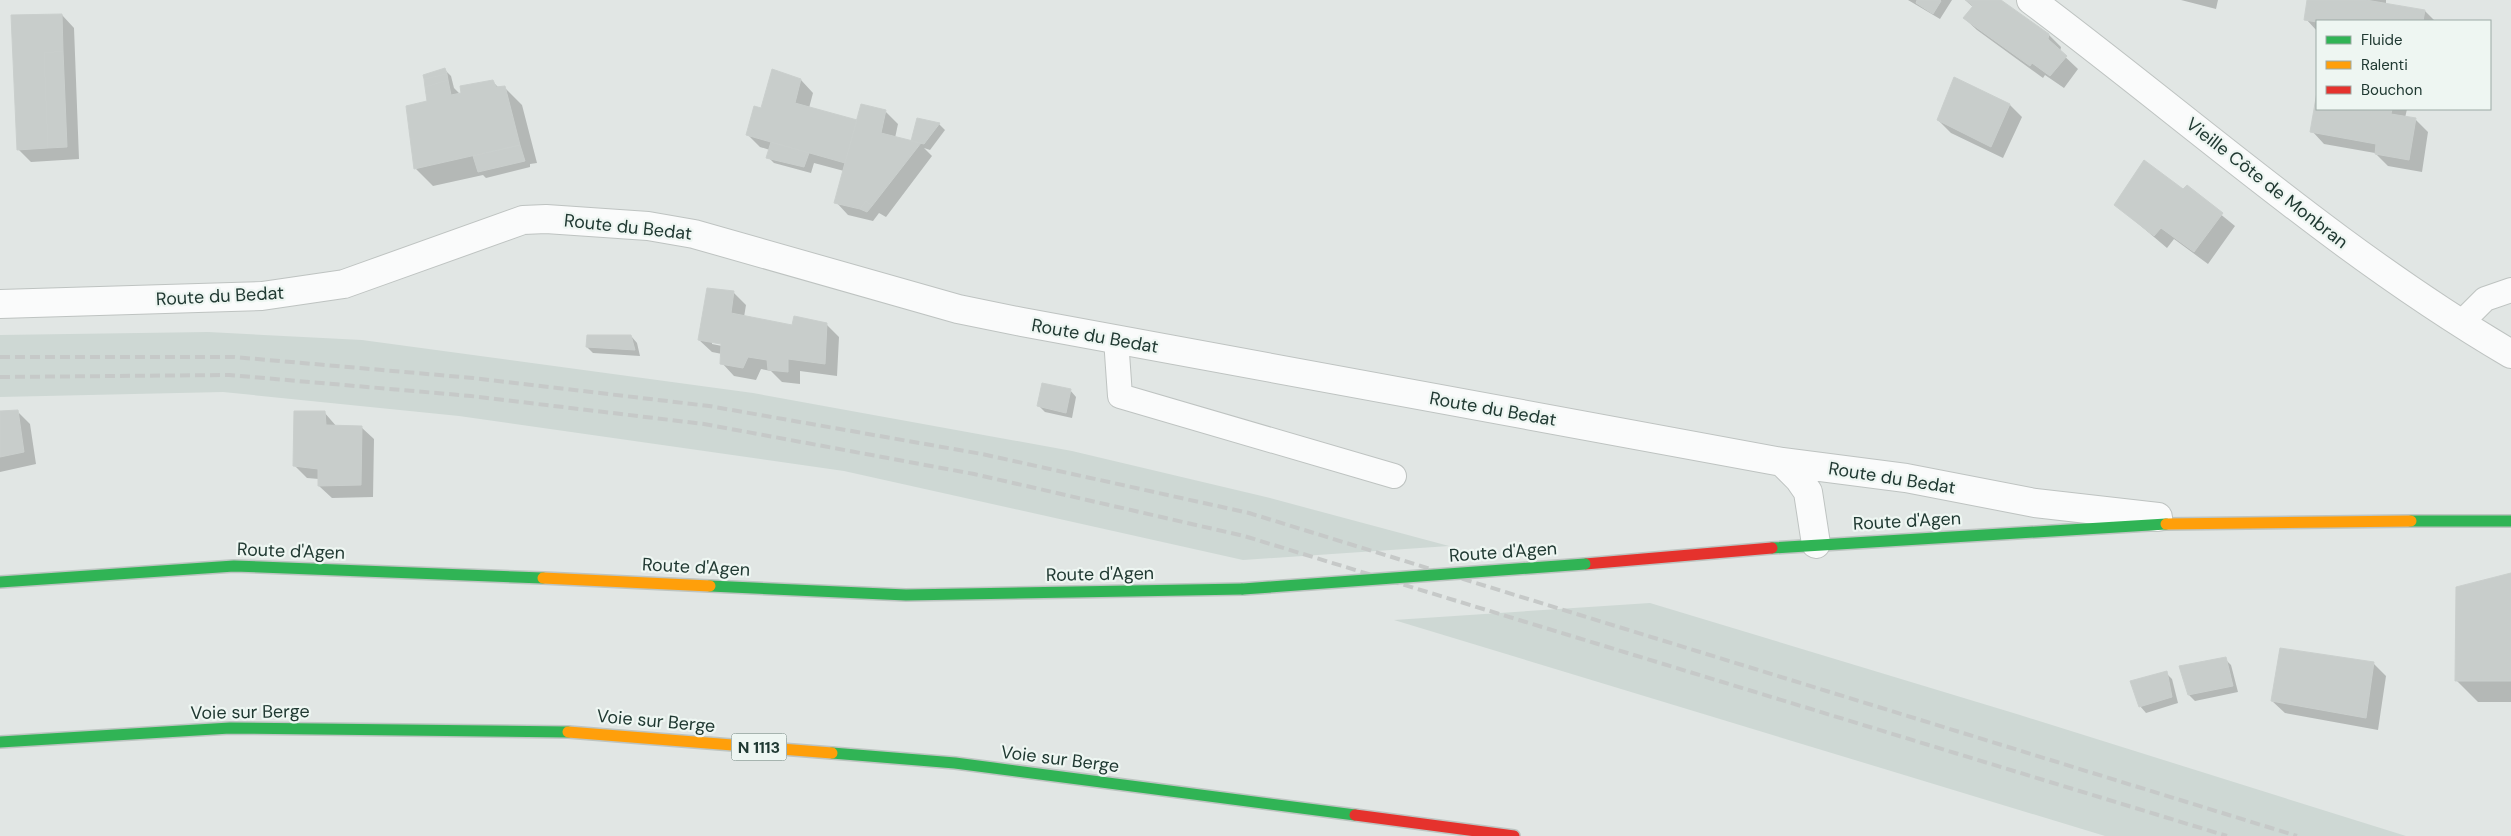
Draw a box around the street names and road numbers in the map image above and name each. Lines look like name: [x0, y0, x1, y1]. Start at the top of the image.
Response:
street label: Vieille Côte de Monbran: [2181, 112, 2353, 254]
street label: Route du Bedat: [563, 208, 693, 246]
street label: Route du Bedat: [155, 281, 285, 311]
street label: Route du Bedat: [1030, 313, 1160, 359]
street label: Route du Bedat: [1428, 386, 1558, 432]
street label: Route du Bedat: [1827, 456, 1957, 500]
street label: Route d'Agen: [1852, 506, 1962, 536]
street label: Route d'Agen: [1448, 536, 1558, 568]
street label: Route d'Agen: [237, 537, 345, 565]
street label: Route d'Agen: [641, 552, 751, 582]
street label: Route d'Agen: [1046, 561, 1154, 587]
street label: Voie sur Berge: [190, 699, 310, 725]
street label: Voie sur Berge: [596, 704, 716, 738]
road number: N 1113: [732, 734, 786, 760]
street label: Voie sur Berge: [999, 740, 1121, 778]

